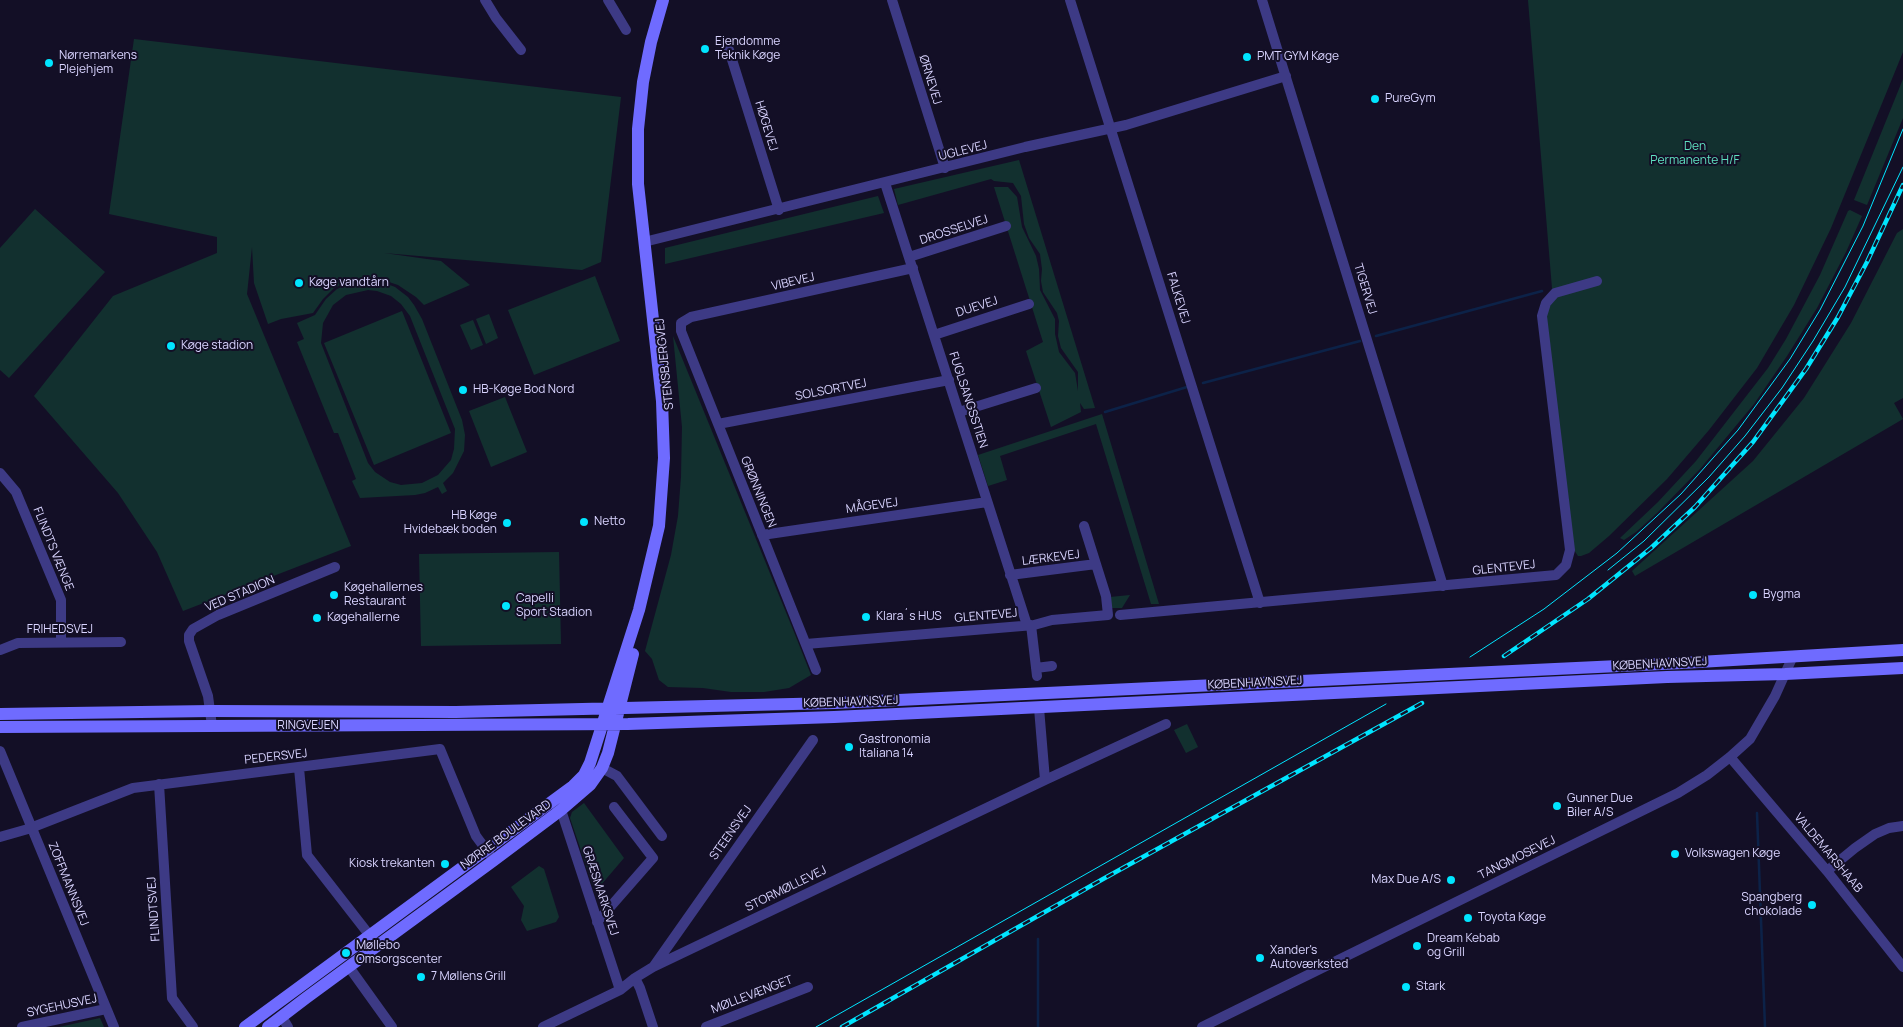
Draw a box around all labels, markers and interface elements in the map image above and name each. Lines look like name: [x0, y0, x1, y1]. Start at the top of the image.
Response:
place label: Ejendomme Teknik Køge: [715, 35, 780, 63]
marker: Ejendomme Teknik Køge: [699, 43, 711, 55]
place label: Nørremarkens Plejehjem: [59, 49, 137, 77]
place label: PMT GYM Køge: [1257, 50, 1339, 64]
marker: PMT GYM Køge: [1241, 51, 1253, 63]
street label: ØRNEVEJ: [916, 54, 944, 106]
marker: Nørremarkens Plejehjem: [43, 57, 55, 69]
place label: PureGym: [1385, 92, 1436, 106]
marker: PureGym: [1369, 93, 1381, 105]
street label: HØGEVEJ: [752, 99, 780, 153]
street label: UGLEVEJ: [937, 138, 989, 164]
park label: Den Permanente H/F: [1650, 140, 1740, 168]
street label: DROSSELVEJ: [918, 212, 990, 248]
street label: TIGERVEJ: [1350, 262, 1380, 316]
street label: VIBEVEJ: [770, 270, 816, 294]
street label: FALKEVEJ: [1163, 270, 1193, 326]
place label: Køge vandtårn: [309, 276, 389, 290]
marker: Køge vandtårn: [293, 277, 305, 289]
street label: DUEVEJ: [954, 294, 1000, 320]
street label: STENSBJERGVEJ: [653, 317, 677, 411]
place label: Køge stadion: [181, 339, 253, 353]
marker: Køge stadion: [165, 340, 177, 352]
street label: FUGLSANGSSTIEN: [946, 350, 990, 450]
street label: SOLSORTVEJ: [794, 376, 868, 404]
place label: HB-Køge Bod Nord: [473, 383, 574, 397]
marker: HB-Køge Bod Nord: [457, 384, 469, 396]
street label: GRØNNINGEN: [737, 454, 779, 530]
street label: MÅGEVEJ: [845, 495, 899, 517]
street label: FLINDTS VÆNGE: [30, 505, 76, 593]
place label: HB Køge Hvidebæk boden: [404, 509, 497, 537]
place label: Netto: [594, 515, 625, 529]
marker: Netto: [578, 516, 590, 528]
marker: HB Køge Hvidebæk boden: [501, 517, 513, 529]
street label: LÆRKEVEJ: [1021, 547, 1081, 569]
street label: GLENTEVEJ: [1472, 558, 1536, 578]
street label: VED STADION: [203, 573, 277, 615]
place label: Køgehallernes Restaurant: [344, 581, 423, 609]
place label: Bygma: [1763, 588, 1800, 602]
marker: Køgehallernes Restaurant: [328, 589, 340, 601]
marker: Bygma: [1747, 589, 1759, 601]
place label: Capelli Sport Stadion: [516, 592, 592, 620]
marker: Capelli Sport Stadion: [500, 600, 512, 612]
street label: GLENTEVEJ: [954, 606, 1018, 626]
place label: Klara´s HUS: [876, 610, 942, 624]
place label: Køgehallerne: [327, 611, 400, 625]
marker: Klara´s HUS: [860, 611, 872, 623]
marker: Køgehallerne: [311, 612, 323, 624]
street label: FRIHEDSVEJ: [27, 623, 93, 637]
street label: KØBENHAVNSVEJ: [1612, 654, 1708, 674]
street label: KØBENHAVNSVEJ: [1207, 673, 1303, 693]
street label: KØBENHAVNSVEJ: [803, 693, 899, 711]
street label: RINGVEJEN: [277, 719, 339, 733]
place label: Gastronomia Italiana 14: [859, 733, 930, 761]
marker: Gastronomia Italiana 14: [843, 741, 855, 753]
street label: PEDERSVEJ: [244, 747, 308, 767]
place label: Gunner Due Biler A/S: [1567, 792, 1633, 820]
street label: NØRRE BOULEVARD: [458, 797, 554, 873]
marker: Gunner Due Biler A/S: [1551, 800, 1563, 812]
street label: STEENSVEJ: [707, 803, 755, 863]
street label: VALDEMARSHAAB: [1791, 810, 1865, 896]
street label: TANGMOSEVEJ: [1476, 833, 1558, 883]
street label: ZOFFMANNSVEJ: [45, 840, 91, 928]
street label: GRÆSMARKSVEJ: [579, 845, 621, 937]
place label: Volkswagen Køge: [1685, 847, 1780, 861]
marker: Volkswagen Køge: [1669, 848, 1681, 860]
place label: Kiosk trekanten: [349, 857, 435, 871]
marker: Kiosk trekanten: [439, 858, 451, 870]
street label: STORMØLLEVEJ: [743, 863, 829, 915]
place label: Max Due A/S: [1371, 873, 1441, 887]
marker: Max Due A/S: [1445, 874, 1457, 886]
street label: FLINDTSVEJ: [145, 876, 163, 942]
place label: Spangberg chokolade: [1741, 891, 1802, 919]
marker: Spangberg chokolade: [1806, 899, 1818, 911]
place label: Toyota Køge: [1478, 911, 1546, 925]
marker: Toyota Køge: [1462, 912, 1474, 924]
place label: Dream Kebab og Grill: [1427, 932, 1500, 960]
place label: Møllebo Omsorgscenter: [356, 939, 442, 967]
marker: Dream Kebab og Grill: [1411, 940, 1423, 952]
place label: Xander's Autoværksted: [1270, 944, 1348, 972]
marker: Møllebo Omsorgscenter: [340, 947, 352, 959]
marker: Xander's Autoværksted: [1254, 952, 1266, 964]
place label: 7 Møllens Grill: [431, 970, 506, 984]
marker: 7 Møllens Grill: [415, 971, 427, 983]
street label: MØLLEVÆNGET: [709, 973, 795, 1017]
place label: Stark: [1416, 980, 1445, 994]
marker: Stark: [1400, 981, 1412, 993]
street label: SYGEHUSVEJ: [25, 992, 99, 1020]

